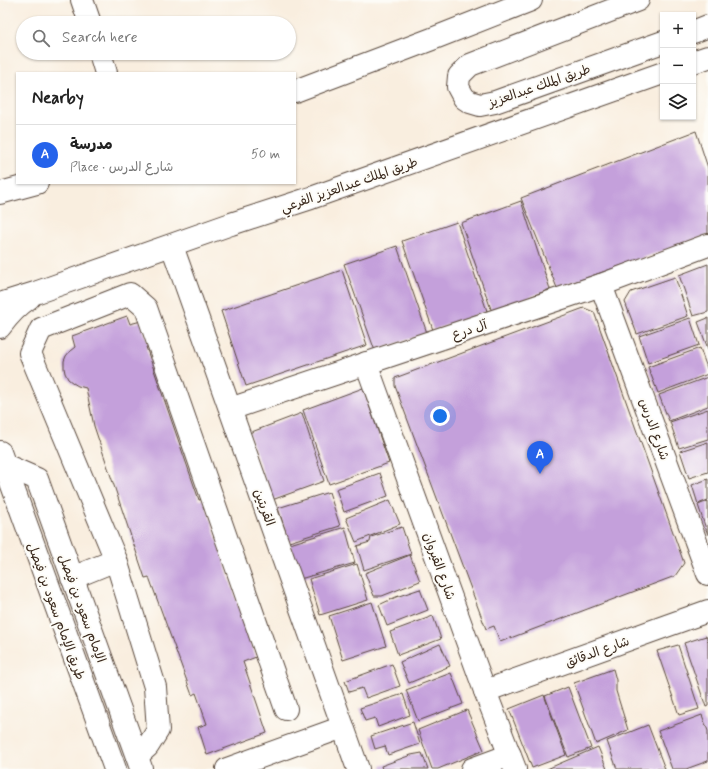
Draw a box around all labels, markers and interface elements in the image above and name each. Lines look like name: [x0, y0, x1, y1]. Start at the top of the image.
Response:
map controls: [660, 12, 696, 120]
button: +: [660, 12, 696, 48]
search box: [16, 16, 296, 60]
icon: search: [30, 27, 52, 49]
text: Search here: [62, 28, 138, 48]
button: −: [660, 48, 696, 84]
street label: طريق الملك عبدالعزيز: [485, 61, 593, 112]
button: layers: [660, 84, 696, 120]
text: Nearby: [32, 87, 84, 109]
text: مدرسة: [70, 135, 113, 155]
text: A: [41, 146, 49, 163]
text: 50 m: [251, 146, 280, 163]
street label: طريق الملك عبدالعزيز الفرعي: [279, 154, 421, 219]
text: Place · شارع الدرس: [70, 159, 173, 176]
street label: آل درع: [450, 316, 490, 344]
street label: شارع الدرس: [635, 396, 673, 463]
your location: [430, 406, 450, 426]
pin: A: [527, 441, 553, 474]
street label: القريتين: [249, 487, 278, 528]
street label: شارع القيروان: [419, 530, 459, 603]
street label: طريق الإمام سعود بن فيصل: [22, 540, 88, 683]
street label: الإمام سعود بن فيصل: [53, 552, 109, 665]
street label: شارع الدقائق: [563, 633, 632, 672]

